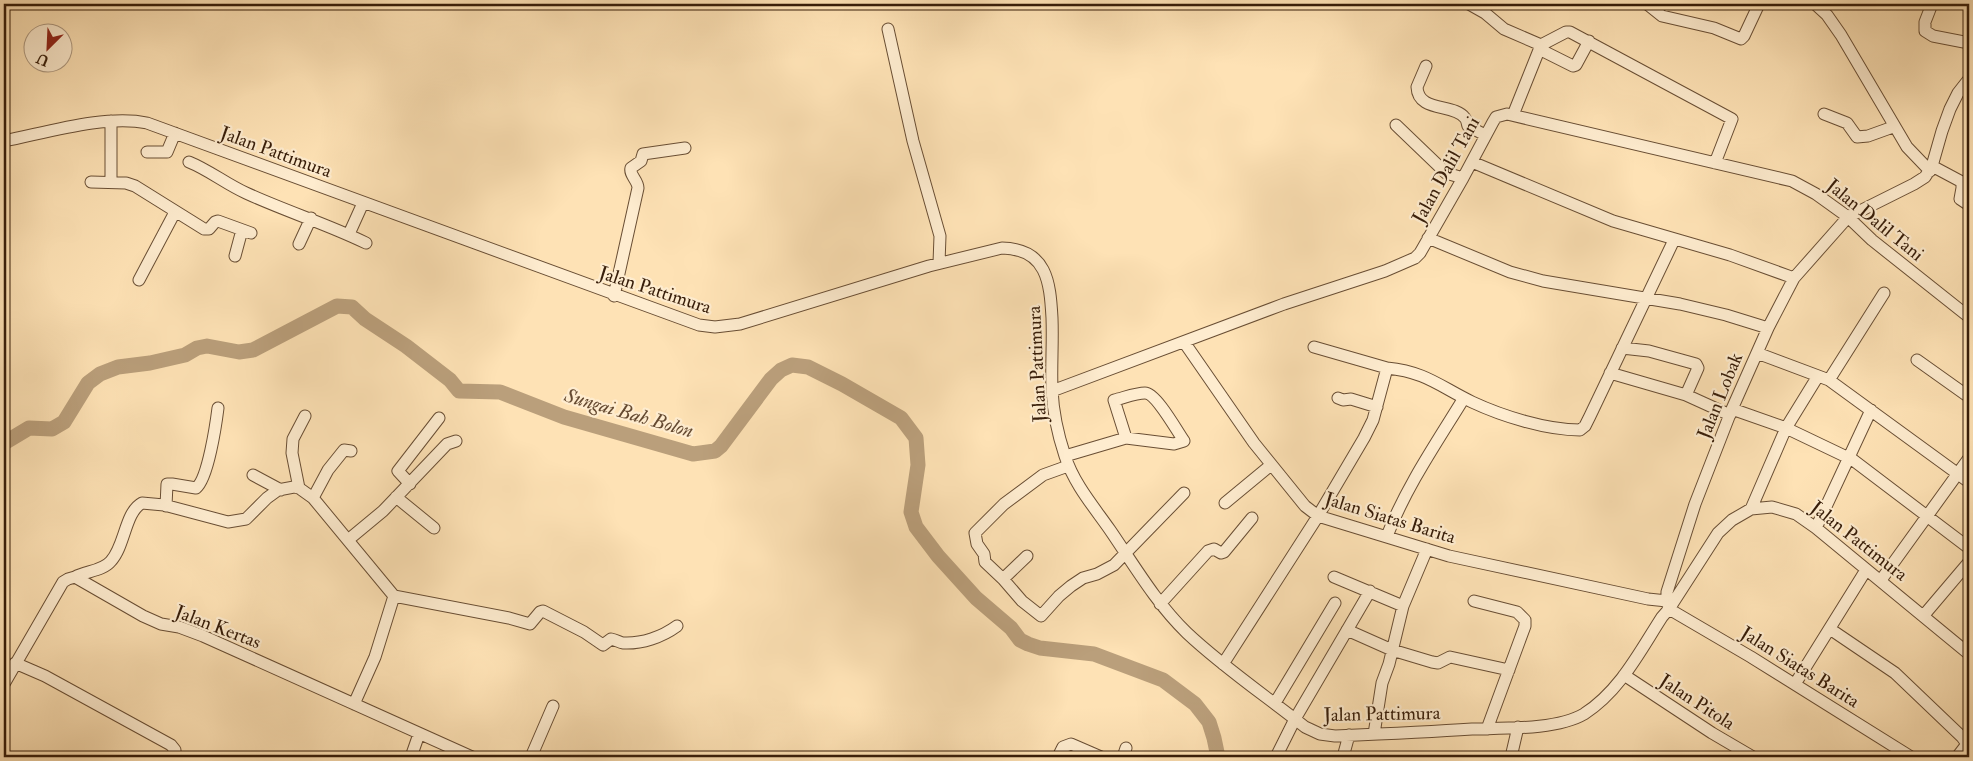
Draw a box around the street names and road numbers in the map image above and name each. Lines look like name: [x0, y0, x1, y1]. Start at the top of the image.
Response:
street label: Jalan Dalil Tani: [1406, 112, 1485, 228]
street label: Jalan Pattimura: [216, 120, 335, 183]
street label: Jalan Dalil Tani: [1821, 173, 1929, 267]
street label: Jalan Pattimura: [595, 260, 714, 320]
street label: Jalan Pattimura: [1022, 305, 1052, 424]
street label: Jalan Lobak: [1691, 349, 1748, 444]
street label: Jalan Siatas Barita: [1321, 486, 1459, 549]
street label: Jalan Pattimura: [1805, 495, 1913, 587]
street label: Jalan Kertas: [171, 599, 264, 654]
street label: Jalan Siatas Barita: [1735, 620, 1864, 713]
street label: Jalan Pitola: [1654, 668, 1739, 735]
street label: Jalan Pattimura: [1322, 701, 1441, 727]

